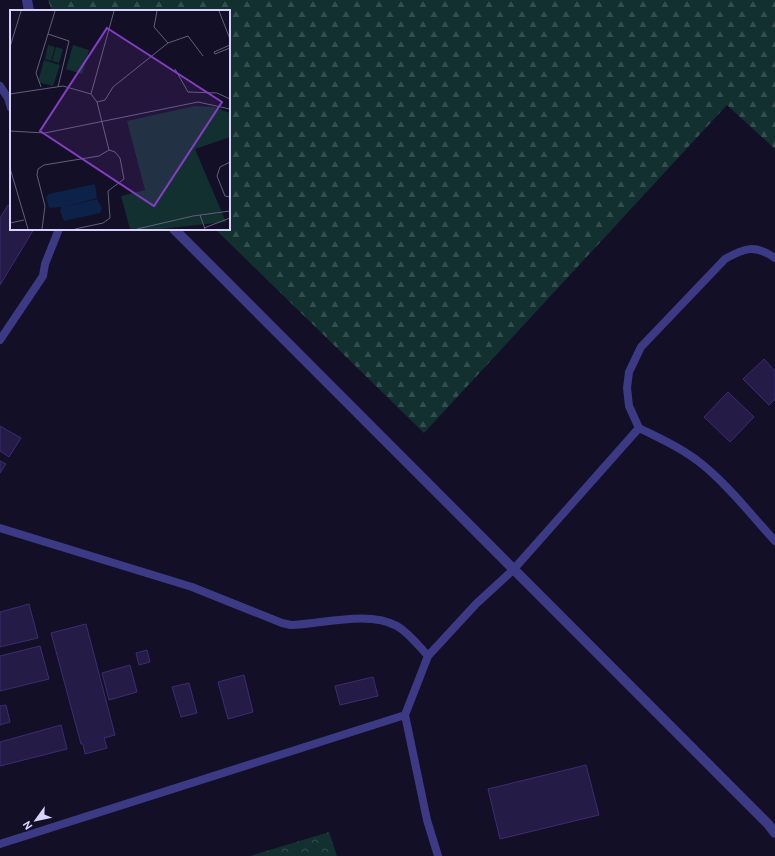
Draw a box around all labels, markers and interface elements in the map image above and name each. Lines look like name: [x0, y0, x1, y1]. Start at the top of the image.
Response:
inset map: [10, 10, 230, 230]
north arrow: [16, 800, 56, 840]
text: N: [20, 818, 36, 832]

